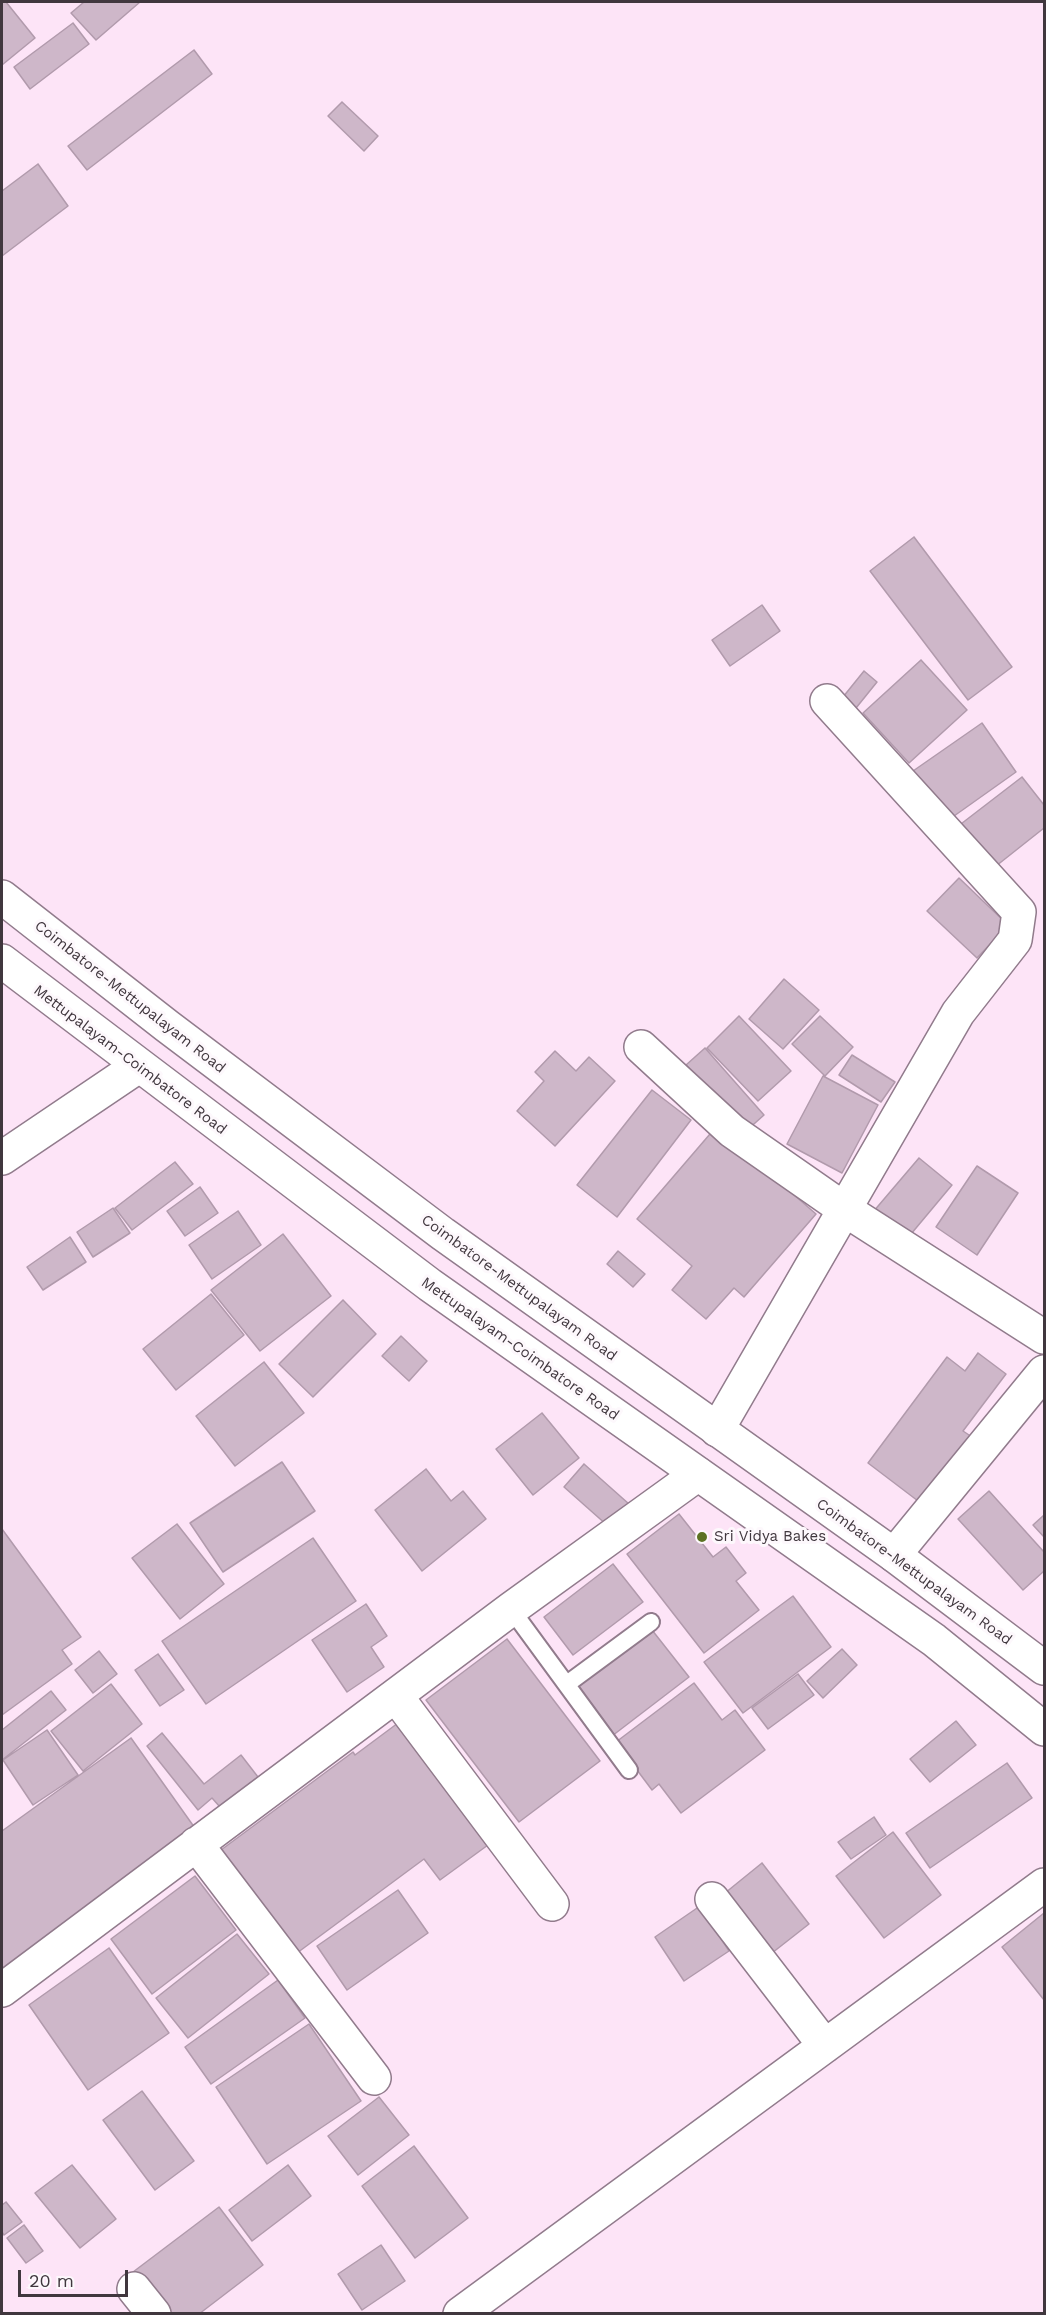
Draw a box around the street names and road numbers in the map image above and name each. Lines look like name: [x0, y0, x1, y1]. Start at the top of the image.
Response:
street label: Coimbatore-Mettupalayam Road: [31, 917, 229, 1077]
street label: Mettupalayam-Coimbatore Road: [30, 981, 230, 1139]
street label: Coimbatore-Mettupalayam Road: [418, 1211, 620, 1365]
street label: Mettupalayam-Coimbatore Road: [418, 1274, 622, 1424]
street label: Coimbatore-Mettupalayam Road: [813, 1495, 1015, 1649]

